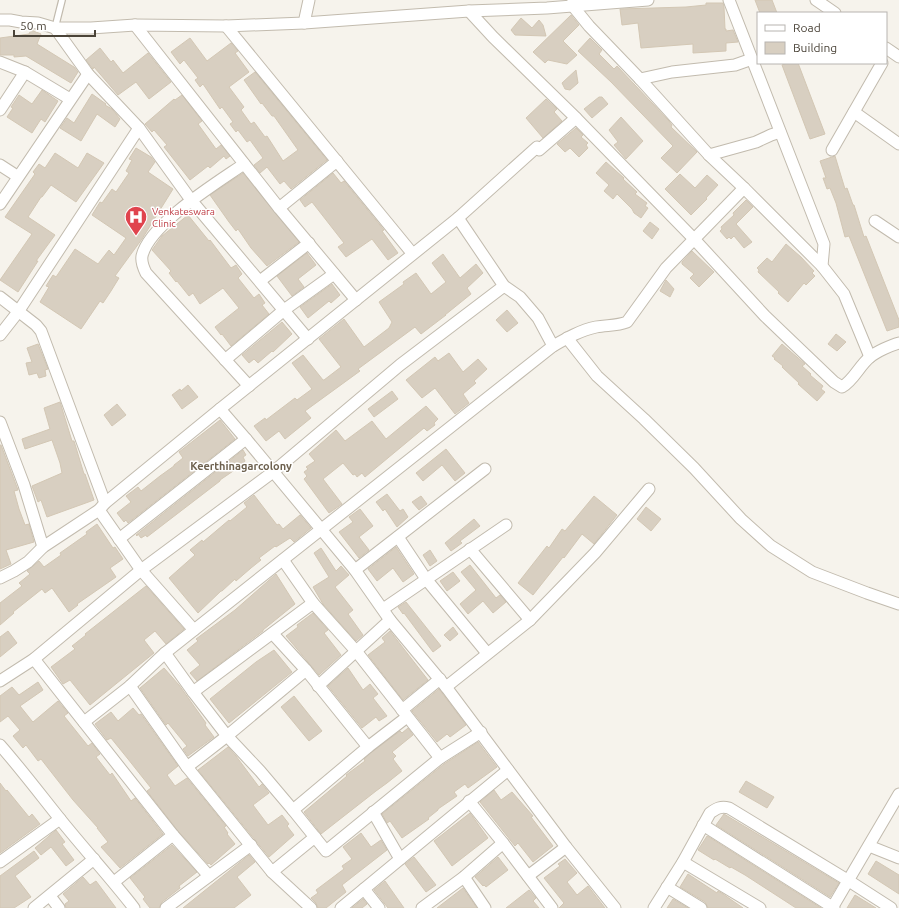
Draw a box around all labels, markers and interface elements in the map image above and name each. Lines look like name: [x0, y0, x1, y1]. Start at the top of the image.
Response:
scale bar: [14, 12, 95, 38]
legend: [757, 12, 887, 64]
text: 50 m: [20, 19, 47, 32]
text: Road: [793, 21, 821, 34]
text: Building: [793, 41, 837, 54]
hospital icon: Venkateswara Clinic: [123, 204, 149, 237]
place label: Venkateswara Clinic: [152, 206, 215, 229]
district label: Keerthinagarcolony: [190, 460, 292, 472]

